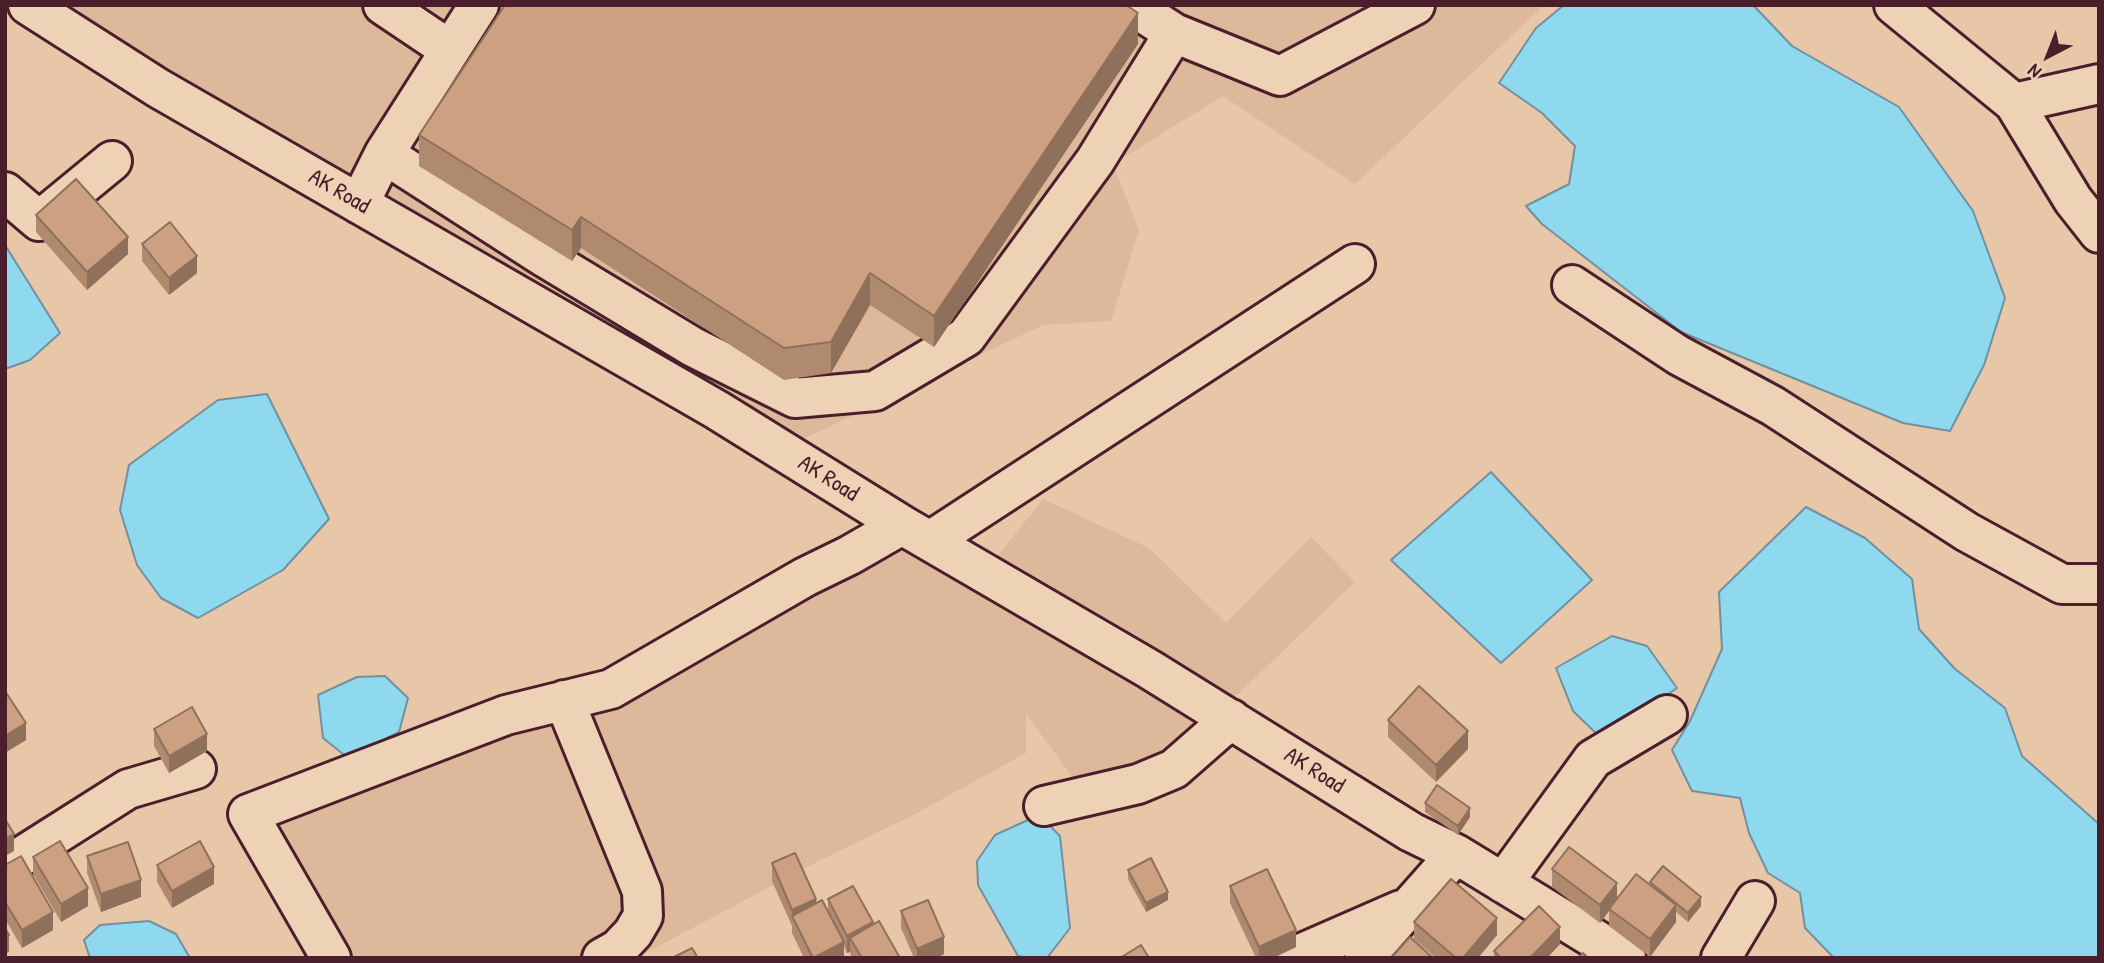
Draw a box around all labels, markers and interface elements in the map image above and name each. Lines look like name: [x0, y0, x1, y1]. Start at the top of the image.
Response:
north arrow: [2013, 21, 2083, 91]
text: N: [2021, 59, 2046, 85]
street label: AK Road: [303, 163, 375, 221]
street label: AK Road: [793, 450, 863, 508]
street label: AK Road: [1279, 742, 1349, 800]

